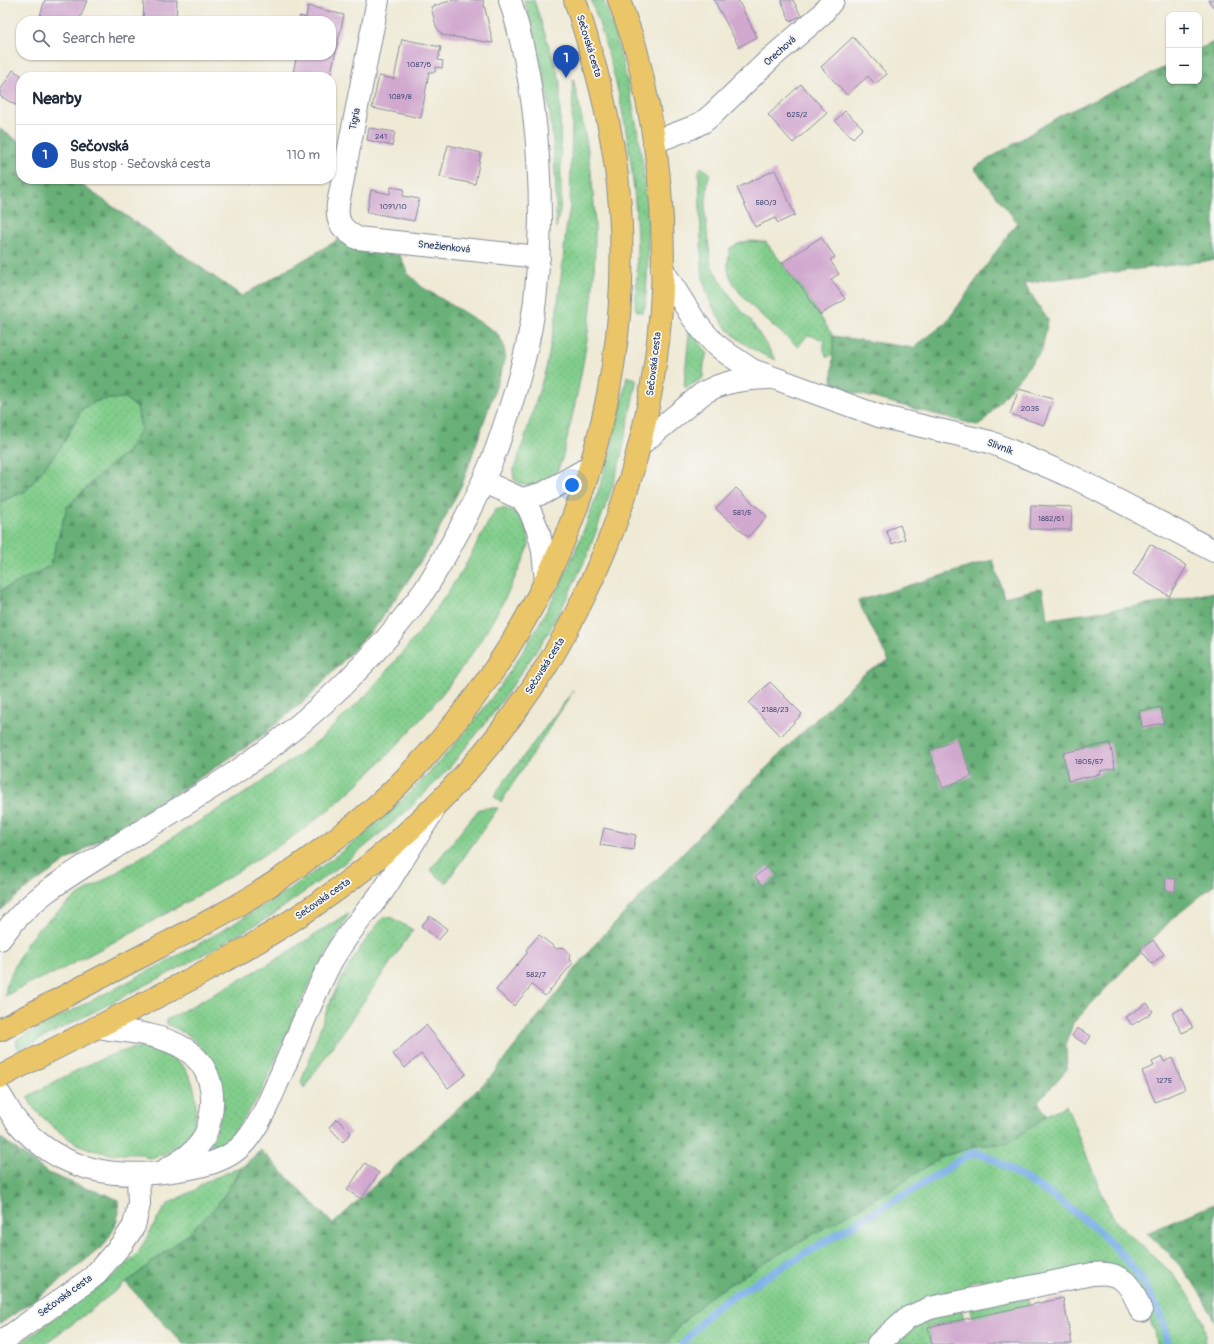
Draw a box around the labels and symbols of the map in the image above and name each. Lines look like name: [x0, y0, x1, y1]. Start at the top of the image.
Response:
street label: Sečovská cesta: [574, 13, 604, 79]
street label: Orechová: [762, 33, 799, 68]
pin: 1: [553, 45, 579, 78]
house number: 1087/6: [407, 60, 432, 69]
house number: 1089/8: [388, 92, 412, 101]
street label: Tigria: [347, 107, 363, 131]
house number: 625/2: [787, 110, 808, 119]
house number: 241: [375, 132, 387, 141]
house number: 580/3: [755, 198, 777, 207]
house number: 1091/10: [379, 202, 407, 211]
street label: Snežienková: [417, 238, 471, 256]
street label: Sečovská cesta: [644, 331, 664, 397]
house number: 2035: [1021, 404, 1039, 413]
street label: Slivník: [985, 436, 1016, 458]
your location: [562, 475, 582, 495]
house number: 581/5: [733, 508, 751, 517]
house number: 1882/61: [1038, 514, 1064, 523]
street label: Sečovská cesta: [523, 635, 567, 697]
house number: 2188/23: [761, 705, 789, 714]
house number: 1805/57: [1075, 757, 1104, 766]
street label: Sečovská cesta: [293, 875, 353, 922]
house number: 582/7: [526, 970, 547, 979]
house number: 1275: [1156, 1076, 1172, 1085]
street label: Sečovská cesta: [35, 1272, 95, 1320]

